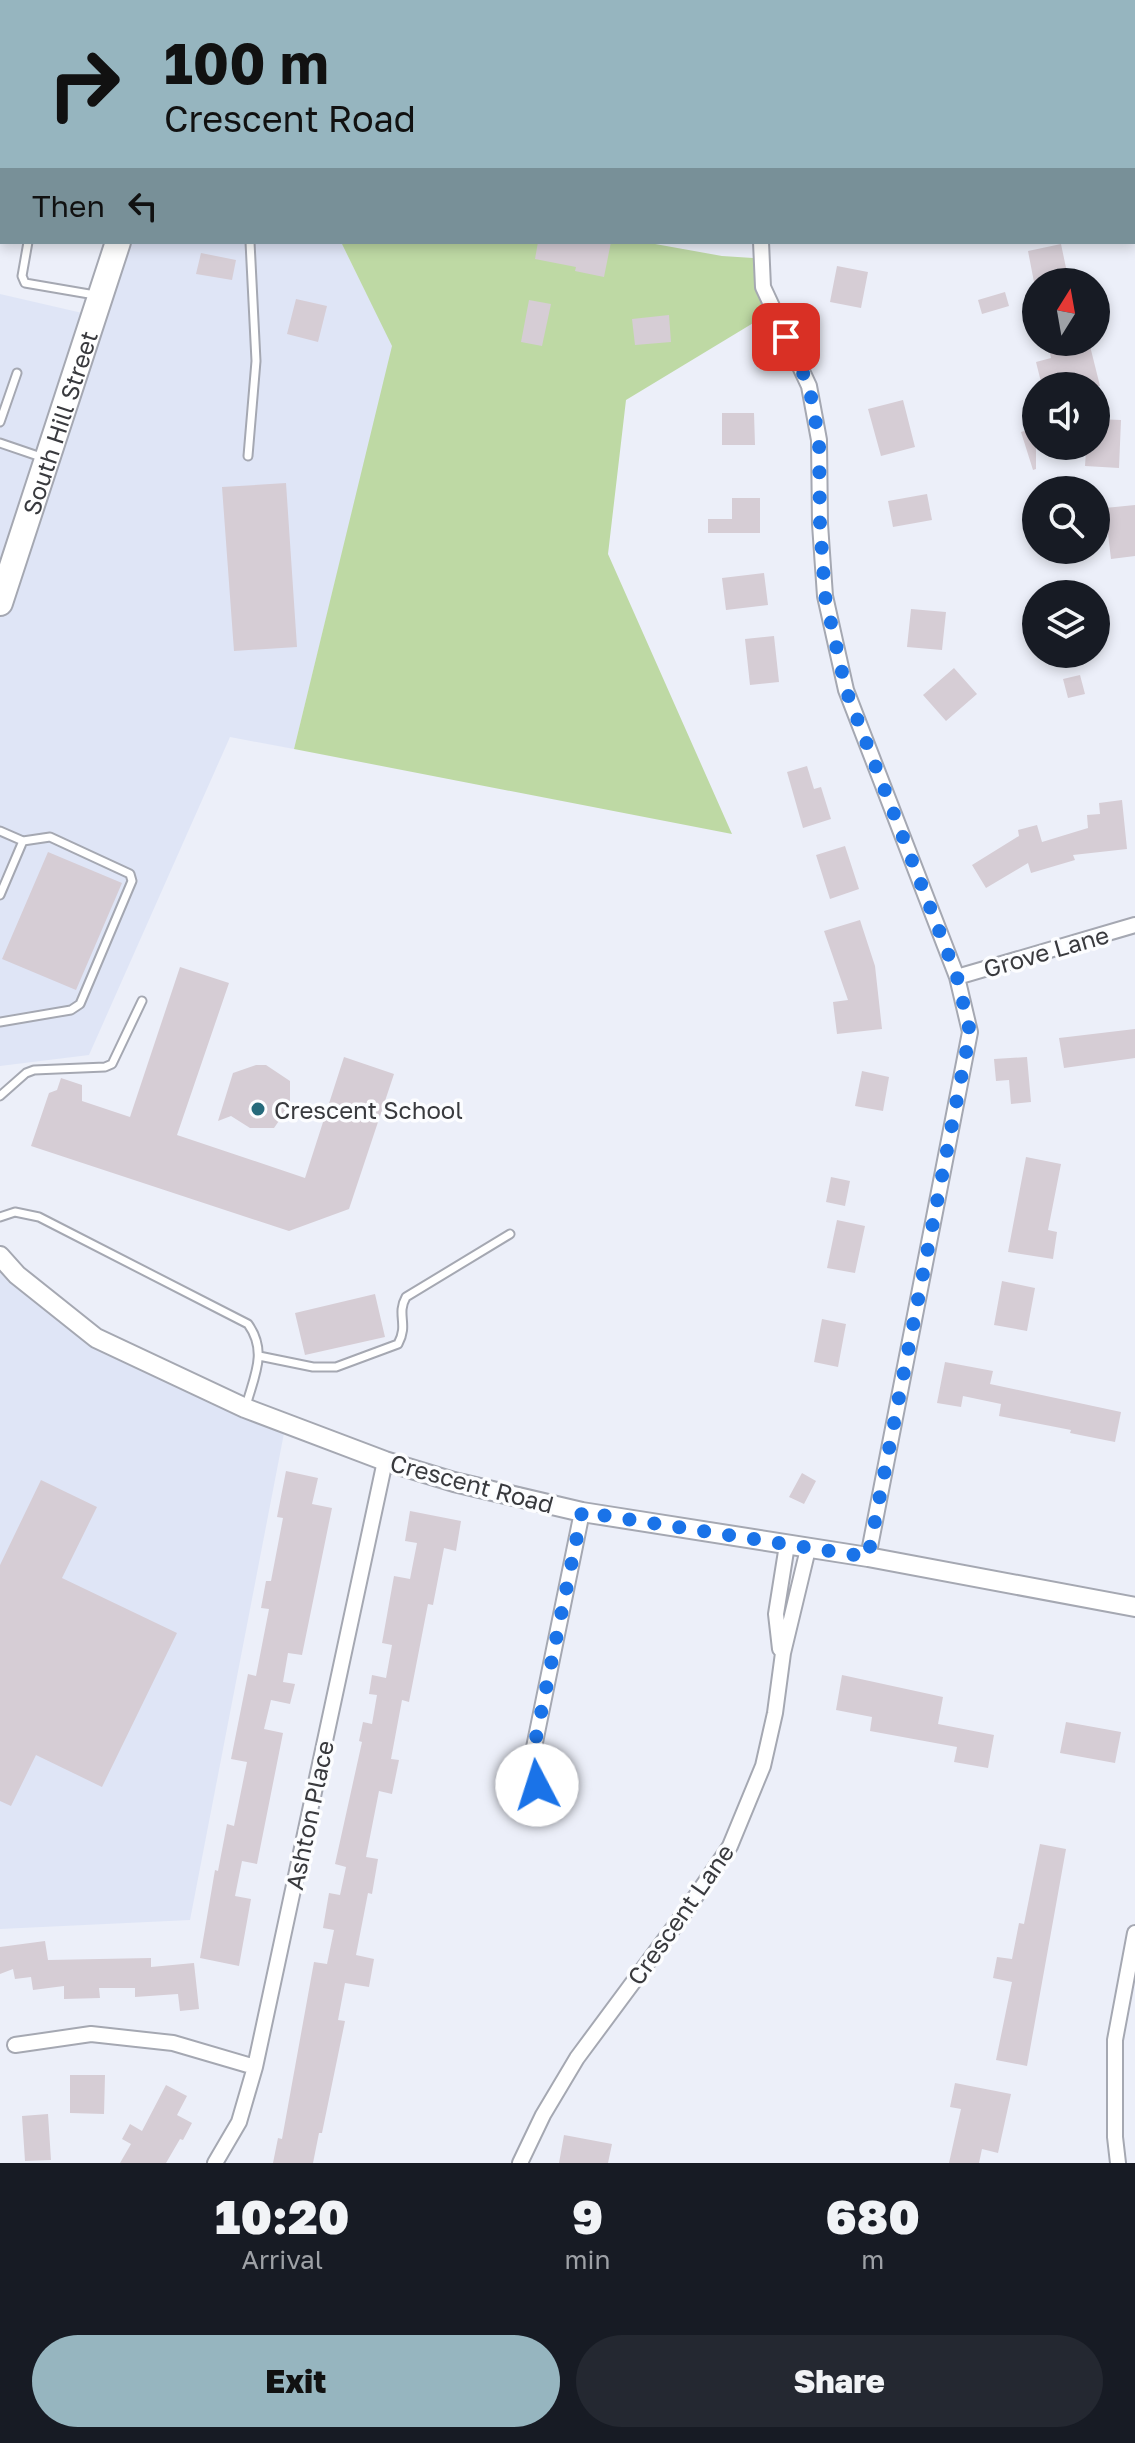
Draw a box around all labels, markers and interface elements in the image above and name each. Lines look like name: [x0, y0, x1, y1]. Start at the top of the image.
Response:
text: 100 m: [164, 29, 329, 96]
icon: right: [32, 32, 136, 136]
text: Crescent Road: [164, 97, 416, 140]
icon: left: [121, 184, 165, 228]
text: Then: [32, 188, 105, 224]
north arrow: [1022, 268, 1110, 356]
map controls: [1022, 268, 1110, 668]
pin: [752, 303, 820, 371]
icon: arrive: [764, 315, 808, 359]
street label: South Hill Street: [15, 327, 103, 518]
button: sound: [1022, 372, 1110, 460]
button: search: [1022, 476, 1110, 564]
button: layers: [1022, 580, 1110, 668]
street label: Grove Lane: [980, 919, 1112, 983]
place label: Crescent School: [274, 1095, 463, 1124]
marker: Crescent School: [249, 1100, 267, 1118]
street label: Crescent Road: [387, 1447, 557, 1519]
street label: Ashton Place: [279, 1738, 339, 1892]
position arrow: [495, 1743, 579, 1827]
street label: Crescent Lane: [621, 1838, 739, 1990]
text: 10:20: [215, 2187, 349, 2245]
text: 9: [572, 2187, 603, 2245]
text: 680: [826, 2187, 920, 2245]
text: Arrival: [242, 2244, 323, 2275]
text: min: [565, 2244, 610, 2275]
text: m: [861, 2244, 884, 2275]
button: Exit: [32, 2335, 560, 2427]
button: Share: [576, 2335, 1103, 2427]

